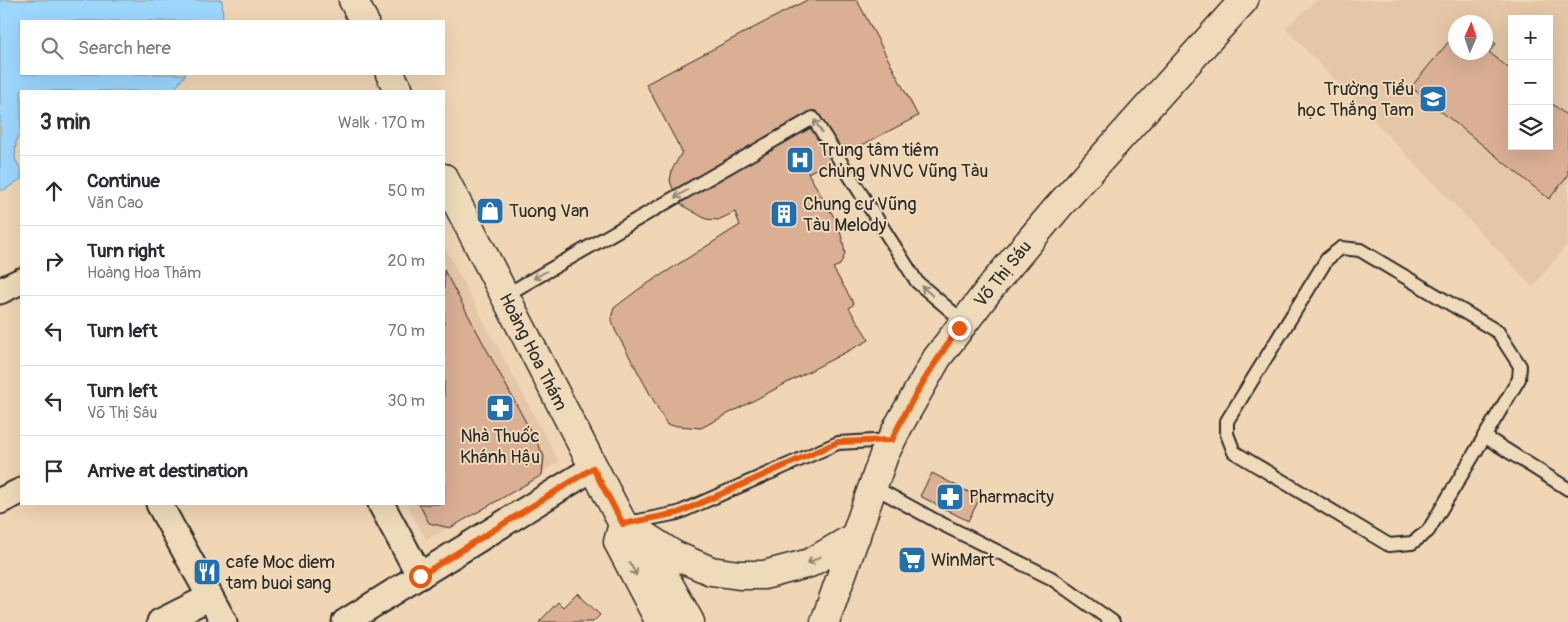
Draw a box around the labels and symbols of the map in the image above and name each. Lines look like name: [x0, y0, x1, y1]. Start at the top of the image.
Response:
north arrow: [1448, 15, 1493, 60]
place label: Trường Tiểu học Thắng Tam: [1298, 78, 1414, 122]
school or university icon: Trường Tiểu học Thắng Tam: [1418, 84, 1448, 114]
one-way arrow: [813, 120, 823, 134]
place label: Trung tâm tiêm chủng VNVC Vũng Tàu: [819, 139, 988, 183]
hospital icon: Trung tâm tiêm chủng VNVC Vũng Tàu: [785, 145, 815, 175]
one-way arrow: [674, 190, 688, 200]
place label: Chung cư Vũng Tàu Melody: [803, 193, 916, 237]
shop icon: Tuong Van: [475, 196, 505, 226]
building icon: Chung cư Vũng Tàu Melody: [769, 199, 799, 229]
place label: Tuong Van: [509, 200, 589, 223]
street label: Võ Thị Sáu: [969, 236, 1037, 312]
one-way arrow: [534, 271, 548, 281]
one-way arrow: [920, 285, 933, 296]
street label: Hoàng Hoa Thám: [494, 289, 572, 415]
route end: [948, 317, 971, 340]
pharmacy icon: Nhà Thuốc Khánh Hậu: [485, 393, 515, 423]
place label: Nhà Thuốc Khánh Hậu: [460, 425, 540, 469]
pharmacy icon: Pharmacity: [935, 482, 965, 512]
place label: Pharmacity: [969, 486, 1054, 509]
supermarket icon: WinMart: [897, 545, 927, 575]
place label: WinMart: [931, 549, 995, 572]
place label: cafe Moc diem tam buoi sang: [225, 551, 335, 595]
one-way arrow: [806, 555, 821, 565]
restaurant icon: cafe Moc diem tam buoi sang: [192, 557, 222, 587]
one-way arrow: [629, 561, 638, 576]
route start: [409, 565, 432, 588]

